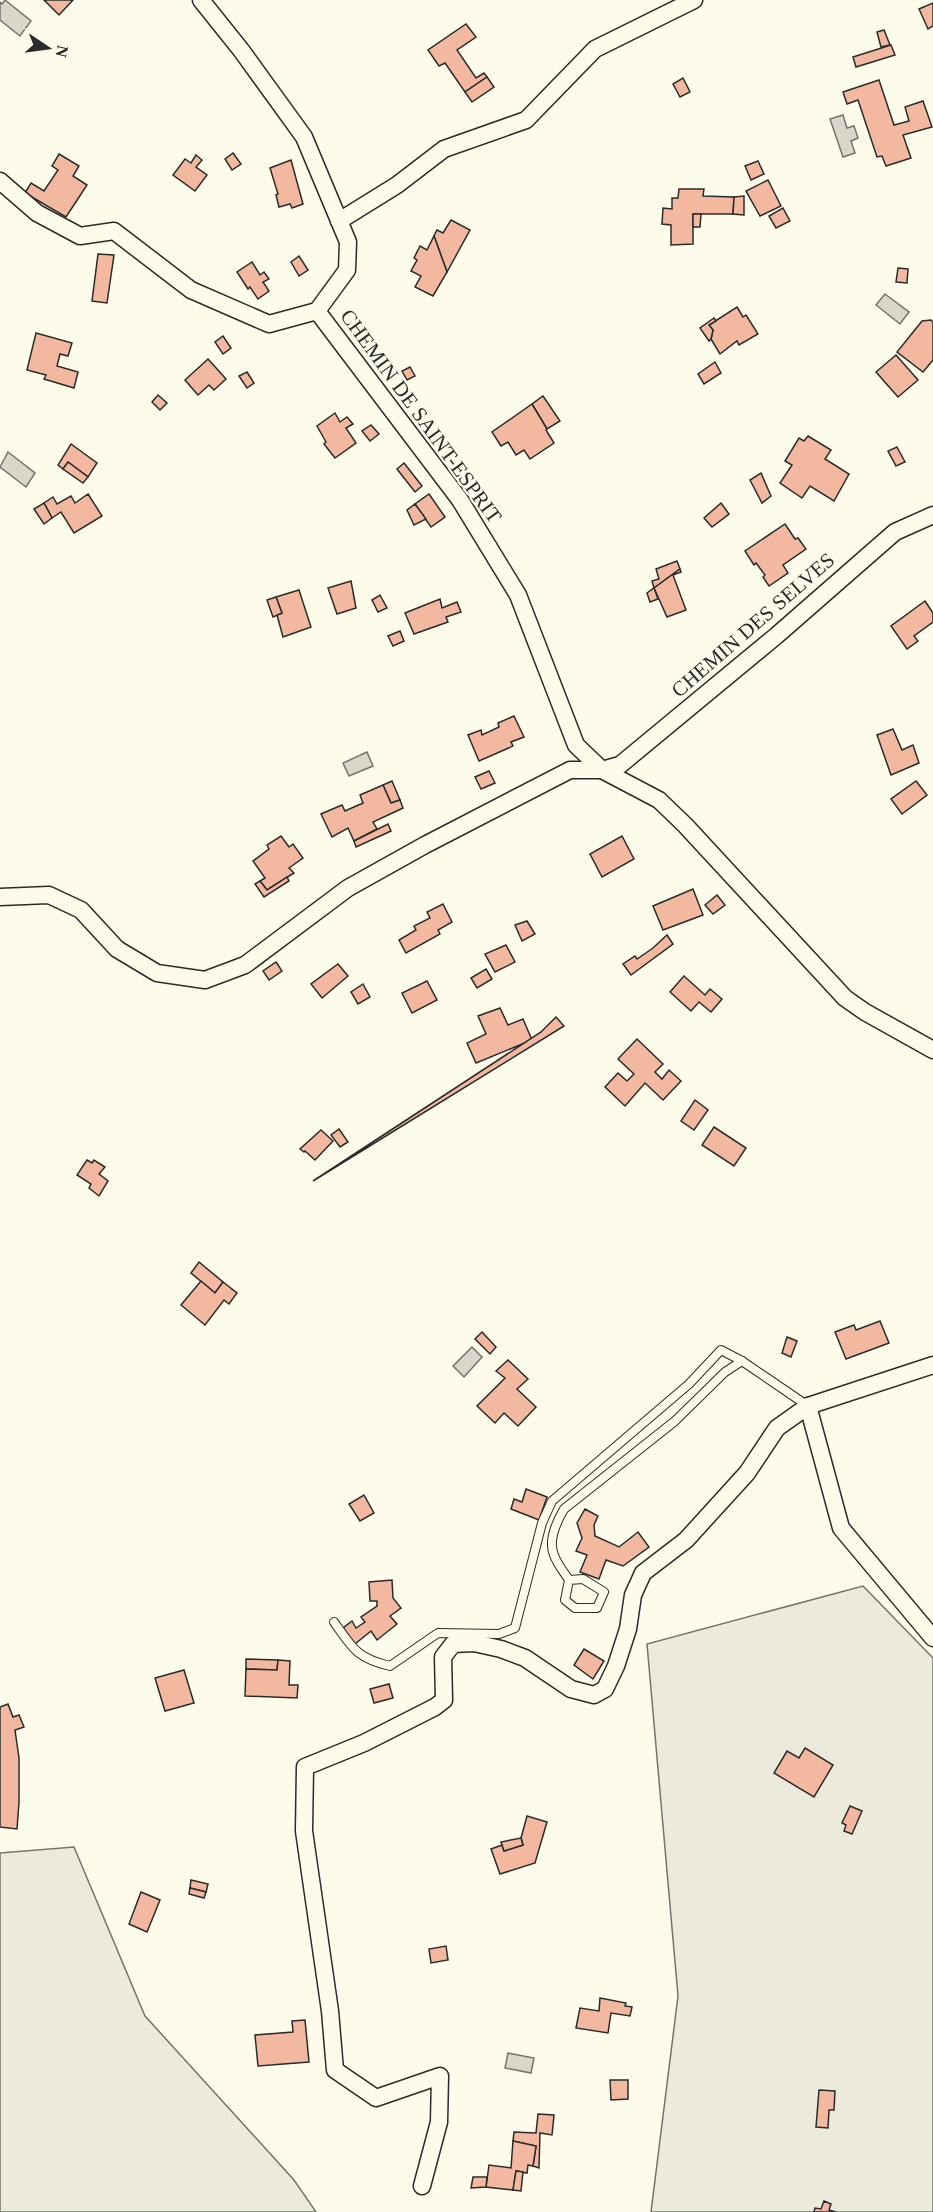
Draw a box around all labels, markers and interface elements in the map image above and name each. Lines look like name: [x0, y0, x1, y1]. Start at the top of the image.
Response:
north arrow: [18, 18, 78, 78]
text: N: [52, 44, 72, 59]
street label: CHEMIN DE SAINT-ESPRIT: [335, 304, 507, 528]
street label: CHEMIN DES SELVES: [667, 548, 839, 702]

